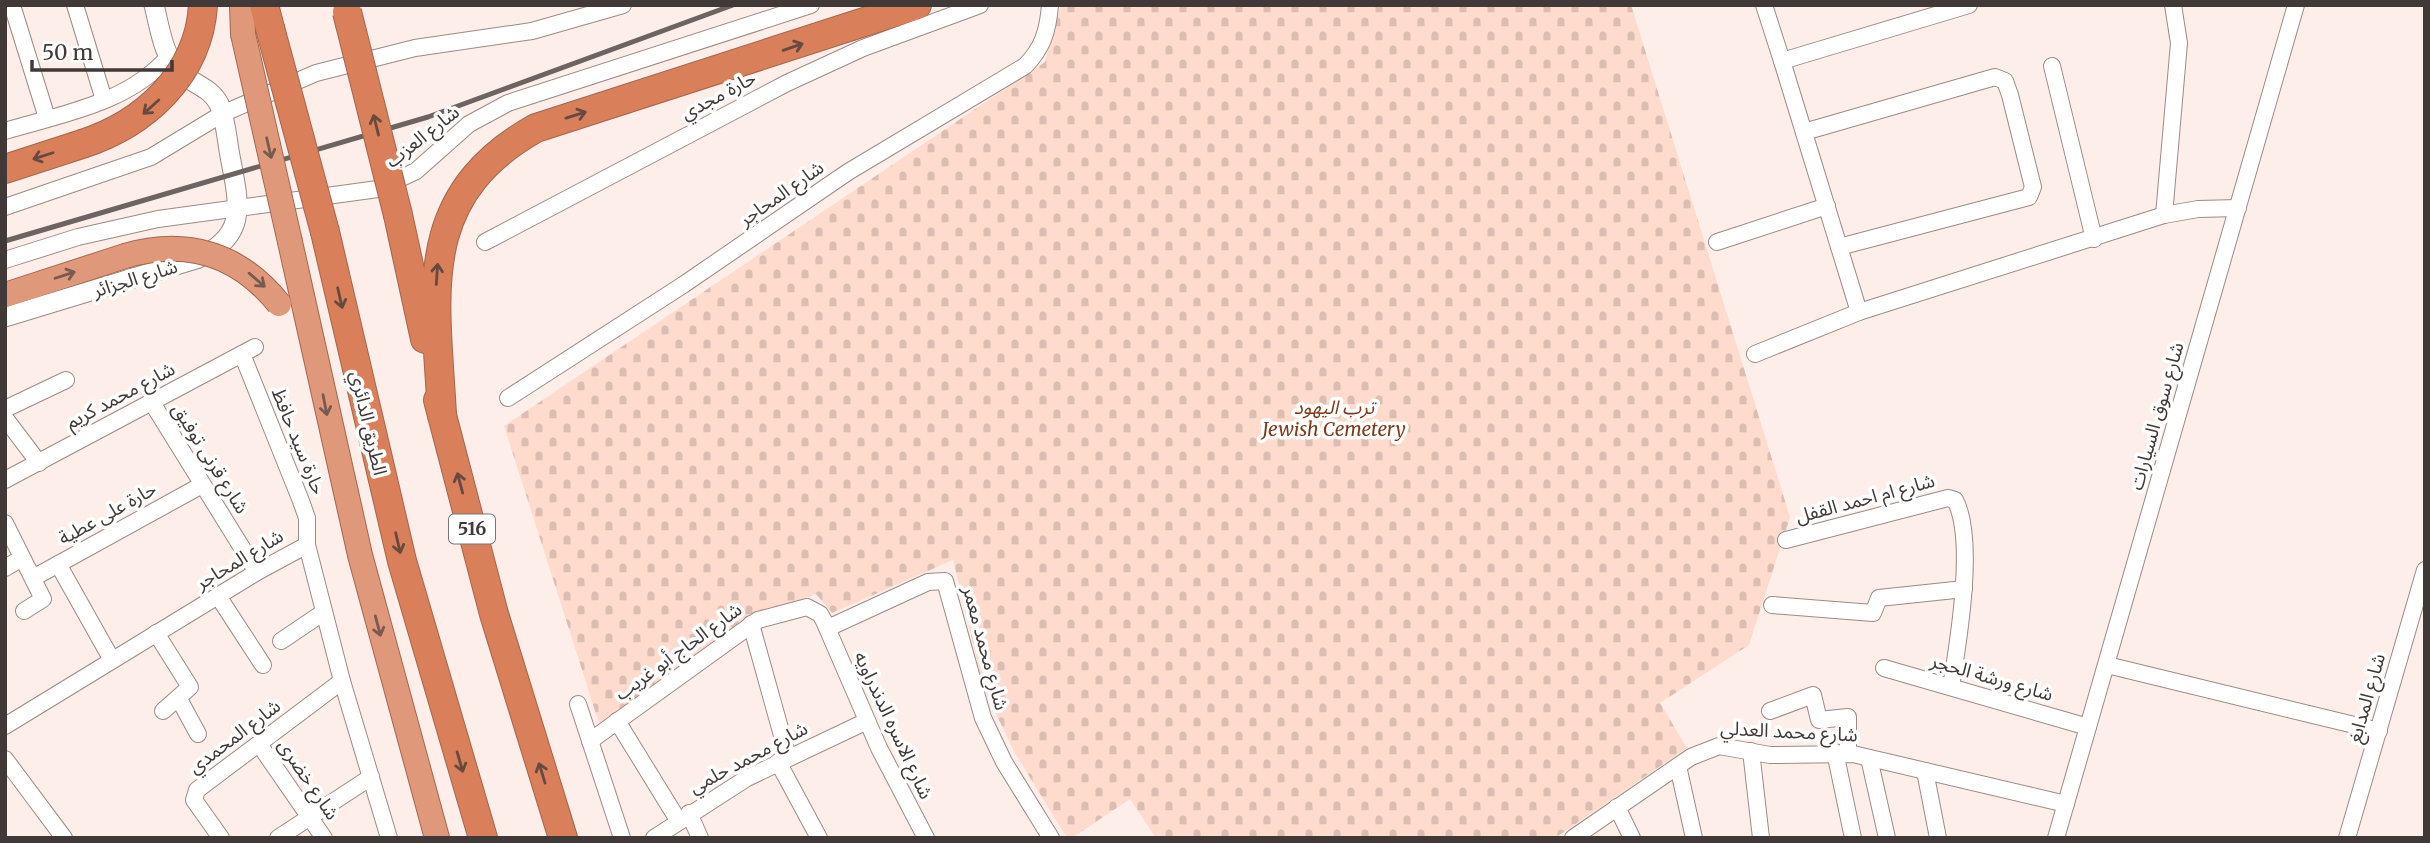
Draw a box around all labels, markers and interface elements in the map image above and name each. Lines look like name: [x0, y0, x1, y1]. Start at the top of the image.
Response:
scale bar: [32, 28, 172, 72]
text: 50 m: [42, 39, 93, 66]
one-way arrow: [782, 40, 804, 53]
street label: حارة مجدي: [676, 65, 761, 128]
one-way arrow: [142, 99, 160, 115]
street label: شارع العزب: [380, 100, 465, 174]
one-way arrow: [565, 107, 587, 120]
one-way arrow: [368, 115, 381, 137]
one-way arrow: [263, 136, 276, 159]
one-way arrow: [33, 151, 55, 163]
street label: شارع المحاجر: [733, 155, 829, 233]
street label: شارع الجزائر: [89, 254, 181, 304]
one-way arrow: [431, 263, 444, 286]
one-way arrow: [54, 268, 76, 281]
one-way arrow: [248, 272, 265, 289]
one-way arrow: [334, 286, 347, 309]
street label: شارع سوق السيارات: [2123, 339, 2191, 493]
street label: شارع محمد كريم: [61, 356, 180, 436]
street label: الطريق الدائري: [342, 368, 393, 478]
street label: حارة سيد حافظ: [267, 384, 331, 498]
one-way arrow: [319, 393, 333, 416]
park label: ترب اليهود Jewish Cemetery: [1260, 395, 1406, 441]
street label: شارع قرنى توفيق: [166, 398, 255, 519]
street label: شارع ام احمد القفل: [1793, 468, 1938, 531]
one-way arrow: [453, 472, 466, 495]
street label: حارة على عطية: [54, 476, 160, 550]
road number: 516: [449, 514, 495, 544]
street label: شارع المحاجر: [190, 523, 288, 597]
one-way arrow: [392, 531, 405, 554]
street label: شارع محمد معمر: [956, 582, 1014, 713]
street label: شارع الحاج أبو غريب: [610, 597, 747, 707]
one-way arrow: [372, 614, 385, 637]
street label: شارع الاسره الدندراويه: [847, 647, 939, 804]
street label: شارع ورشة الحجر: [1926, 648, 2056, 708]
street label: شارع المدابغ: [2342, 651, 2393, 746]
street label: شارع المحمدي: [183, 693, 287, 781]
street label: شارع محمد العدلي: [1719, 715, 1858, 750]
street label: شارع محمد حلمي: [685, 716, 813, 801]
street label: شارع خضرى: [271, 734, 345, 825]
one-way arrow: [454, 751, 467, 773]
one-way arrow: [534, 762, 547, 784]

